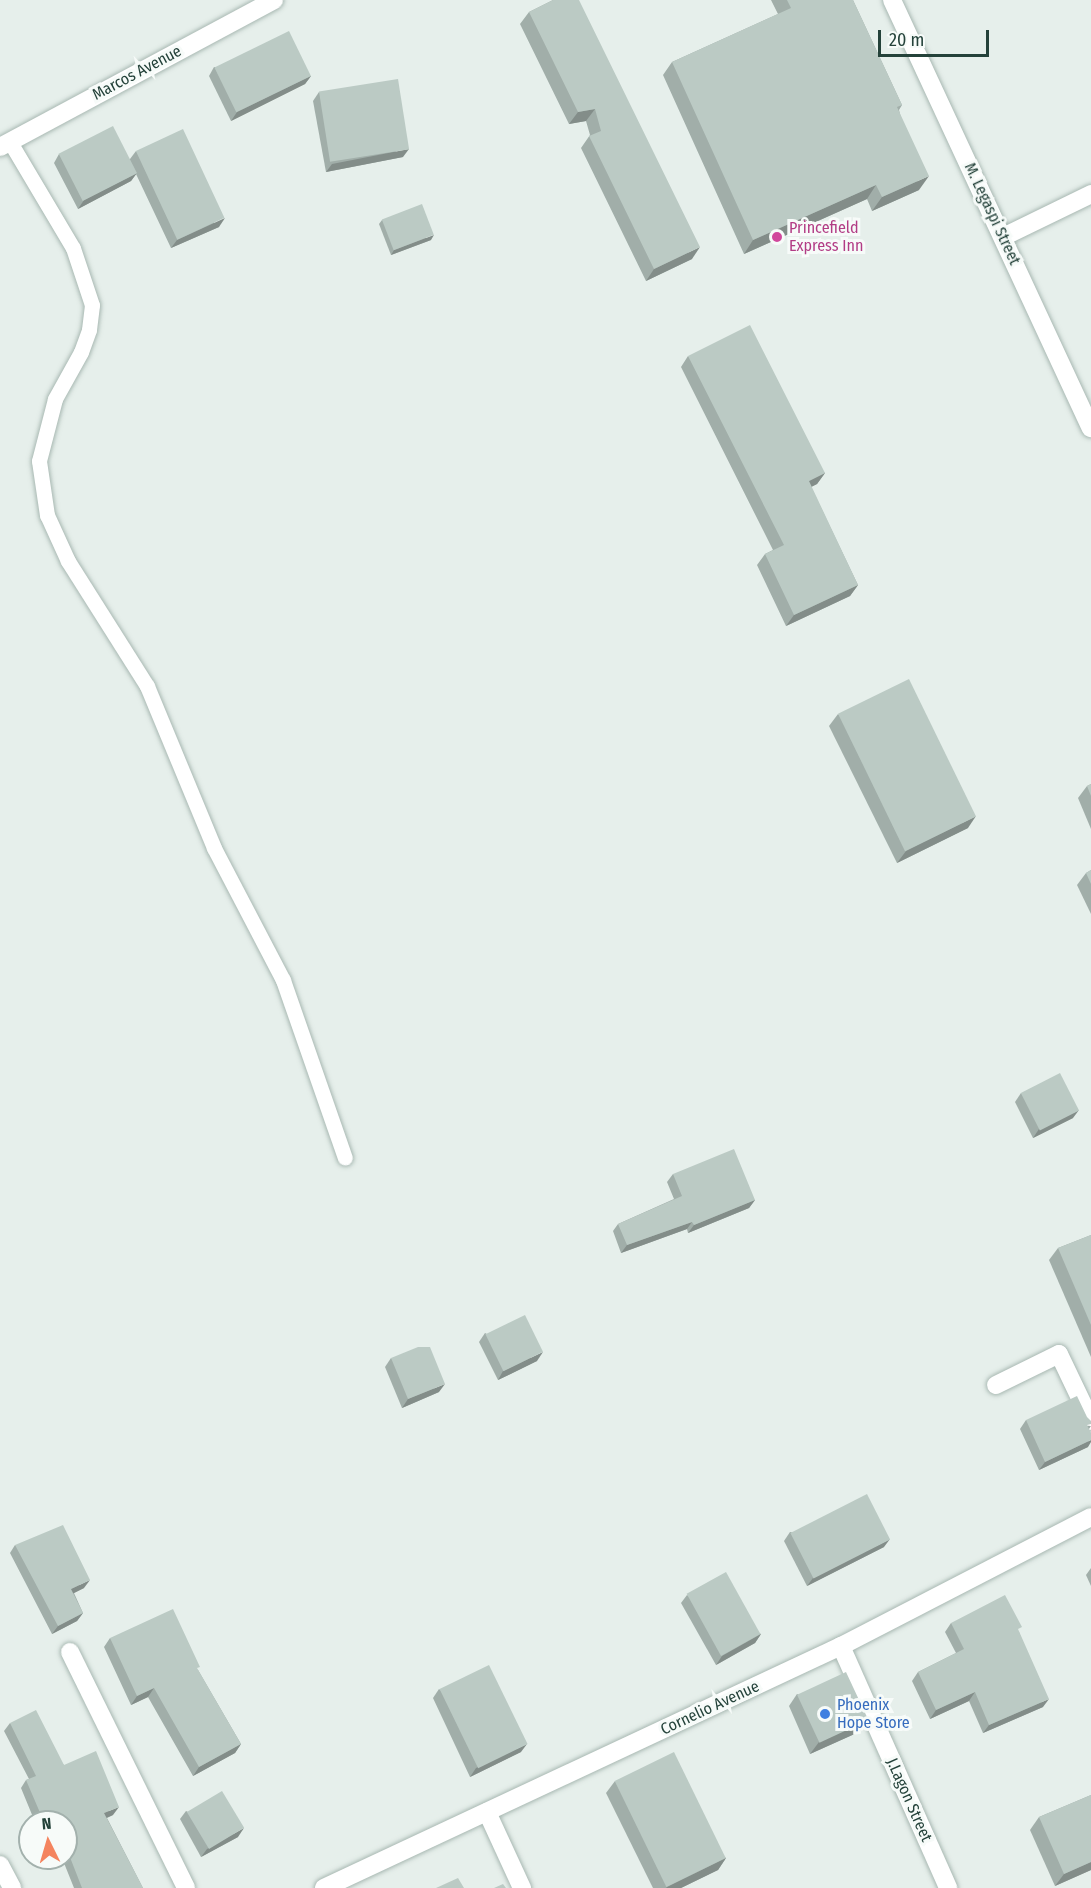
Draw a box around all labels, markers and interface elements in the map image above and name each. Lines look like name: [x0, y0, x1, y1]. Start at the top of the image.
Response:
scale bar: [881, 18, 992, 56]
text: 20 m: [889, 29, 924, 51]
street label: Marcos Avenue: [89, 42, 185, 104]
street label: M. Legaspi Street: [960, 160, 1024, 268]
place label: Princefield Express Inn: [789, 218, 863, 256]
marker: Princefield Express Inn: [770, 230, 784, 244]
street label: Cornelio Avenue: [658, 1677, 762, 1739]
place label: Phoenix Hope Store: [837, 1695, 910, 1733]
marker: Phoenix Hope Store: [818, 1707, 832, 1721]
street label: J.Lagon Street: [882, 1755, 936, 1845]
north arrow: [18, 1810, 78, 1870]
text: N: [41, 1814, 52, 1833]

